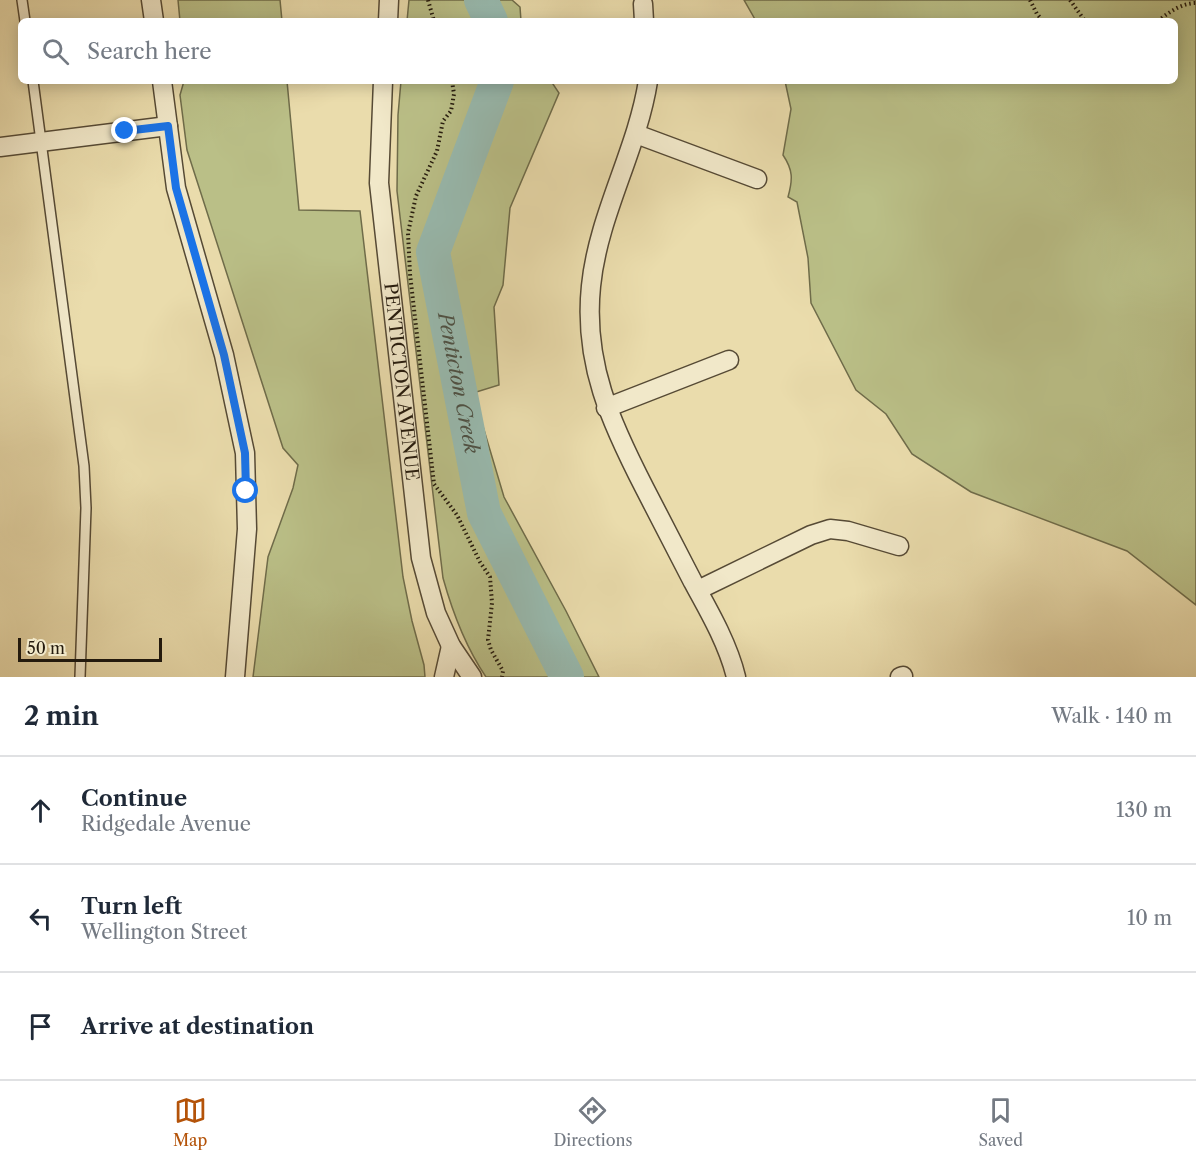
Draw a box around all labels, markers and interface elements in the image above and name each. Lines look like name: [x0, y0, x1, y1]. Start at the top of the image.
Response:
search box: [18, 18, 1178, 84]
icon: search: [39, 35, 72, 68]
text: Search here: [87, 38, 212, 65]
route end: [111, 117, 137, 143]
street label: PENTICTON AVENUE: [379, 282, 423, 482]
water label: Penticton Creek: [433, 308, 484, 456]
route start: [232, 477, 258, 503]
scale bar: [18, 635, 162, 662]
text: 50 m: [27, 638, 65, 658]
text: 2 min: [24, 700, 99, 732]
text: Walk · 140 m: [1051, 704, 1172, 728]
text: Continue: [81, 785, 187, 812]
icon: ahead: [24, 794, 57, 827]
text: 130 m: [1116, 798, 1172, 822]
text: Ridgedale Avenue: [81, 812, 251, 836]
text: Turn left: [81, 893, 182, 920]
icon: left: [24, 902, 57, 935]
text: 10 m: [1127, 906, 1172, 930]
text: Wellington Street: [81, 920, 247, 944]
icon: arrive: [24, 1010, 57, 1043]
text: Arrive at destination: [81, 1013, 314, 1040]
tab: Map: [173, 1094, 207, 1150]
tab: Directions: [553, 1094, 632, 1150]
tab: Saved: [979, 1094, 1023, 1150]

